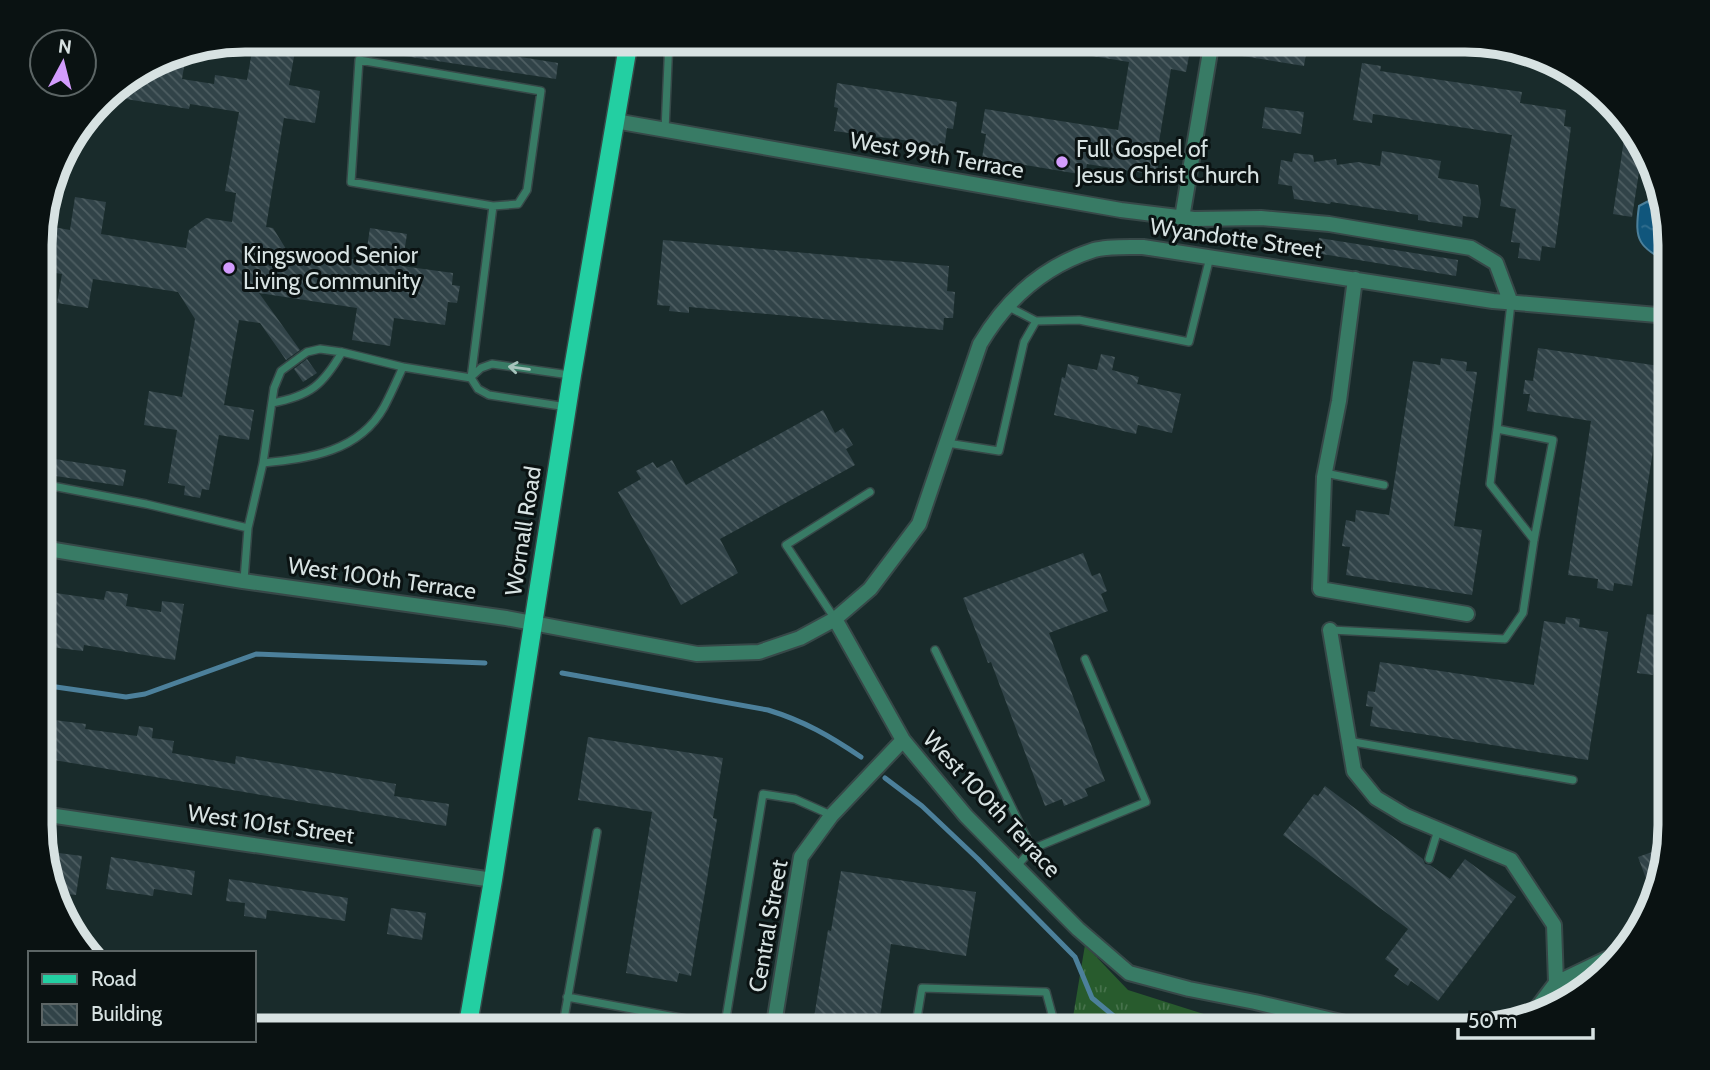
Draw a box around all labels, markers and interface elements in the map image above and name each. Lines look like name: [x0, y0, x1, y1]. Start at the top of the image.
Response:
north arrow: [28, 28, 98, 98]
text: N: [57, 34, 73, 59]
street label: West 99th Terrace: [848, 126, 1026, 184]
place label: Full Gospel of Jesus Christ Church: [1075, 135, 1259, 189]
marker: Full Gospel of Jesus Christ Church: [1054, 154, 1070, 170]
street label: Wyandotte Street: [1148, 212, 1324, 264]
place label: Kingswood Senior Living Community: [243, 241, 421, 295]
marker: Kingswood Senior Living Community: [221, 260, 237, 276]
one-way arrow: [508, 361, 531, 374]
street label: Wornall Road: [499, 464, 547, 598]
street label: West 100th Terrace: [286, 551, 478, 605]
street label: West 100th Terrace: [917, 725, 1067, 883]
street label: West 101st Street: [186, 798, 356, 850]
street label: Central Street: [743, 857, 793, 994]
legend: [28, 951, 256, 1042]
text: Road: [91, 966, 137, 991]
scale bar: [1458, 996, 1593, 1040]
text: Building: [91, 1001, 163, 1026]
text: 50 m: [1468, 1008, 1517, 1033]

